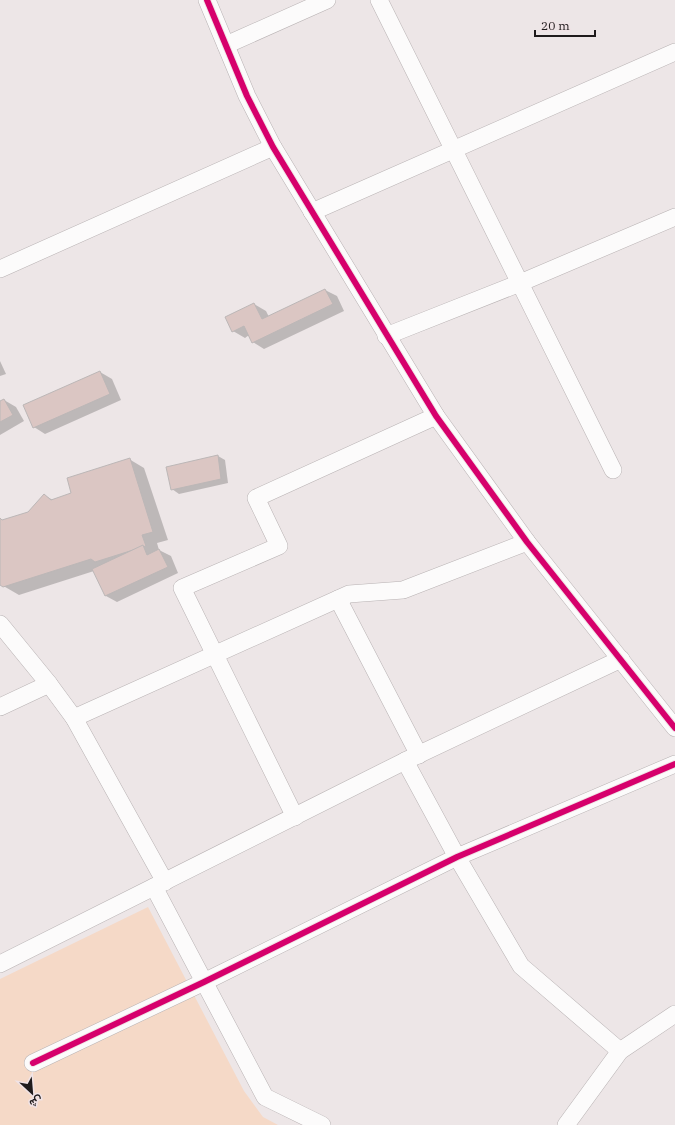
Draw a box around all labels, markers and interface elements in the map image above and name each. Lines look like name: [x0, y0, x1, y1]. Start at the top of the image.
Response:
scale bar: [535, 12, 595, 38]
text: 20 m: [541, 18, 570, 33]
north arrow: [12, 1073, 52, 1113]
text: ش: [27, 1093, 45, 1111]

